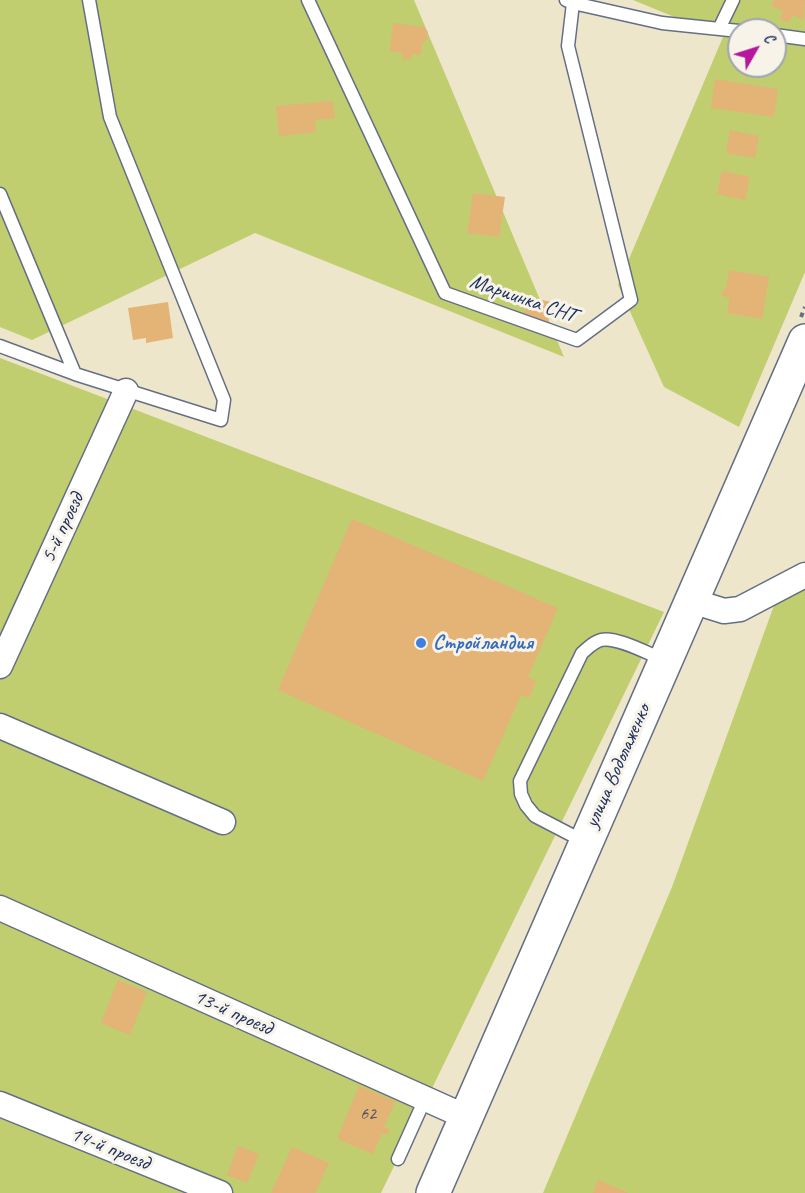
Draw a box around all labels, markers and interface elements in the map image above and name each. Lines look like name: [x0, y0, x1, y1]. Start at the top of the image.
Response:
north arrow: [727, 18, 787, 78]
text: С: [759, 29, 780, 47]
street label: Мариинка СНТ: [467, 269, 579, 329]
street label: 5-й проезд: [36, 489, 90, 567]
place label: Стройландия: [433, 630, 533, 656]
marker: Стройландия: [414, 636, 428, 650]
street label: улица Водолаженко: [579, 700, 657, 832]
street label: 13-й проезд: [190, 985, 276, 1041]
house number: 62: [360, 1103, 376, 1125]
street label: 14-й проезд: [67, 1122, 153, 1176]

